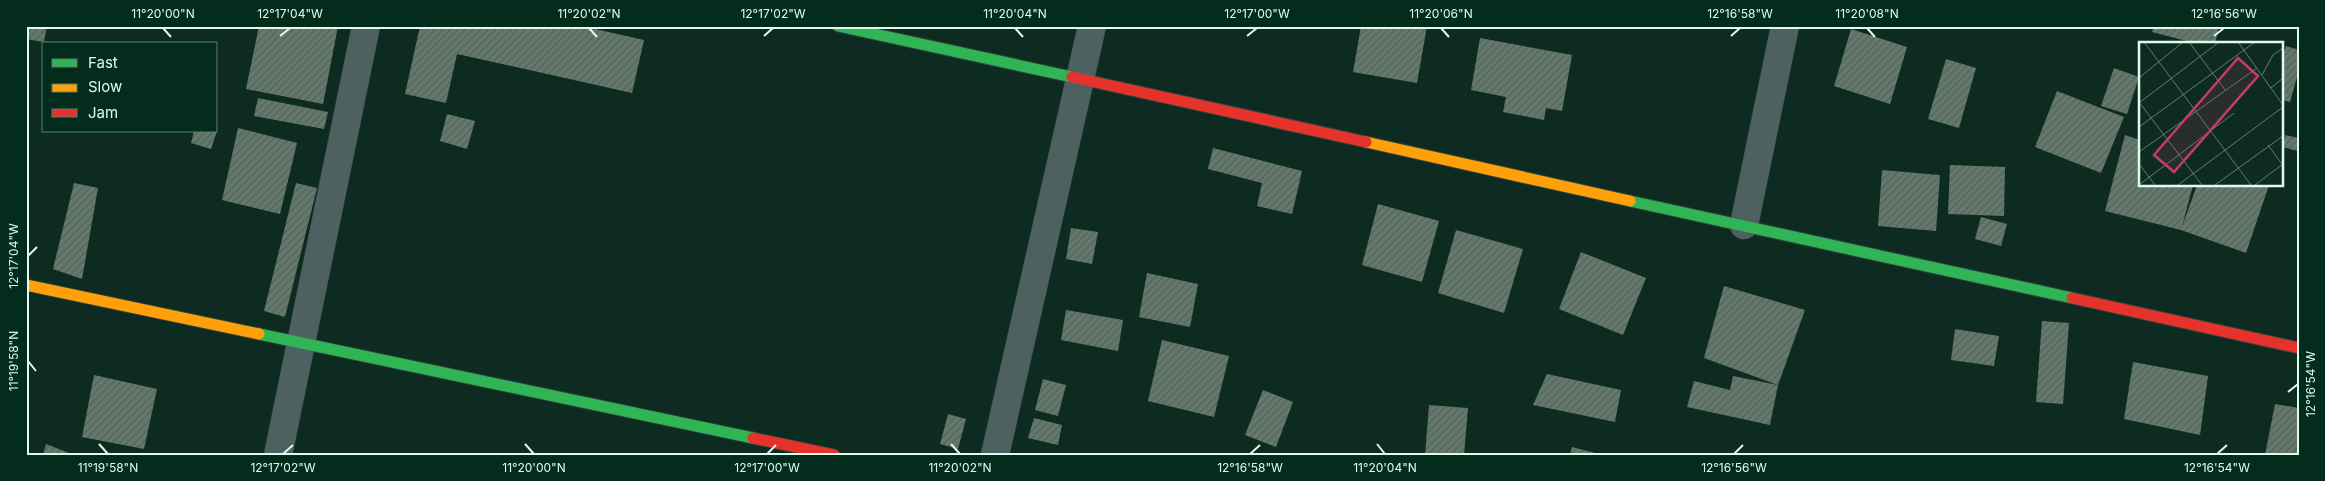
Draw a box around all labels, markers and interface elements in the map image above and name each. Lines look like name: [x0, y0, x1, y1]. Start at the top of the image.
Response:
text: 11°20'00"N: [131, 6, 195, 21]
text: 12°17'04"W: [257, 6, 323, 21]
text: 11°20'02"N: [557, 6, 621, 21]
text: 12°17'02"W: [740, 6, 806, 21]
text: 11°20'04"N: [983, 6, 1047, 21]
text: 12°17'00"W: [1224, 6, 1290, 21]
text: 11°20'06"N: [1409, 6, 1473, 21]
text: 12°16'58"W: [1707, 6, 1773, 21]
text: 11°20'08"N: [1835, 6, 1899, 21]
text: 12°16'56"W: [2191, 6, 2257, 21]
legend: [42, 42, 218, 132]
inset map: [2139, 42, 2282, 186]
text: Fast: [88, 53, 118, 72]
text: Slow: [88, 77, 122, 96]
text: Jam: [88, 103, 118, 122]
text: 12°17'04"W: [6, 223, 21, 289]
text: 11°19'58"N: [6, 331, 21, 391]
text: 12°16'54"W: [2303, 351, 2318, 417]
text: 11°19'58"N: [78, 460, 138, 475]
text: 12°17'02"W: [250, 460, 316, 475]
text: 11°20'00"N: [502, 460, 566, 475]
text: 12°17'00"W: [734, 460, 800, 475]
text: 11°20'02"N: [928, 460, 992, 475]
text: 12°16'58"W: [1217, 460, 1283, 475]
text: 11°20'04"N: [1353, 460, 1417, 475]
text: 12°16'56"W: [1701, 460, 1767, 475]
text: 12°16'54"W: [2184, 460, 2250, 475]

